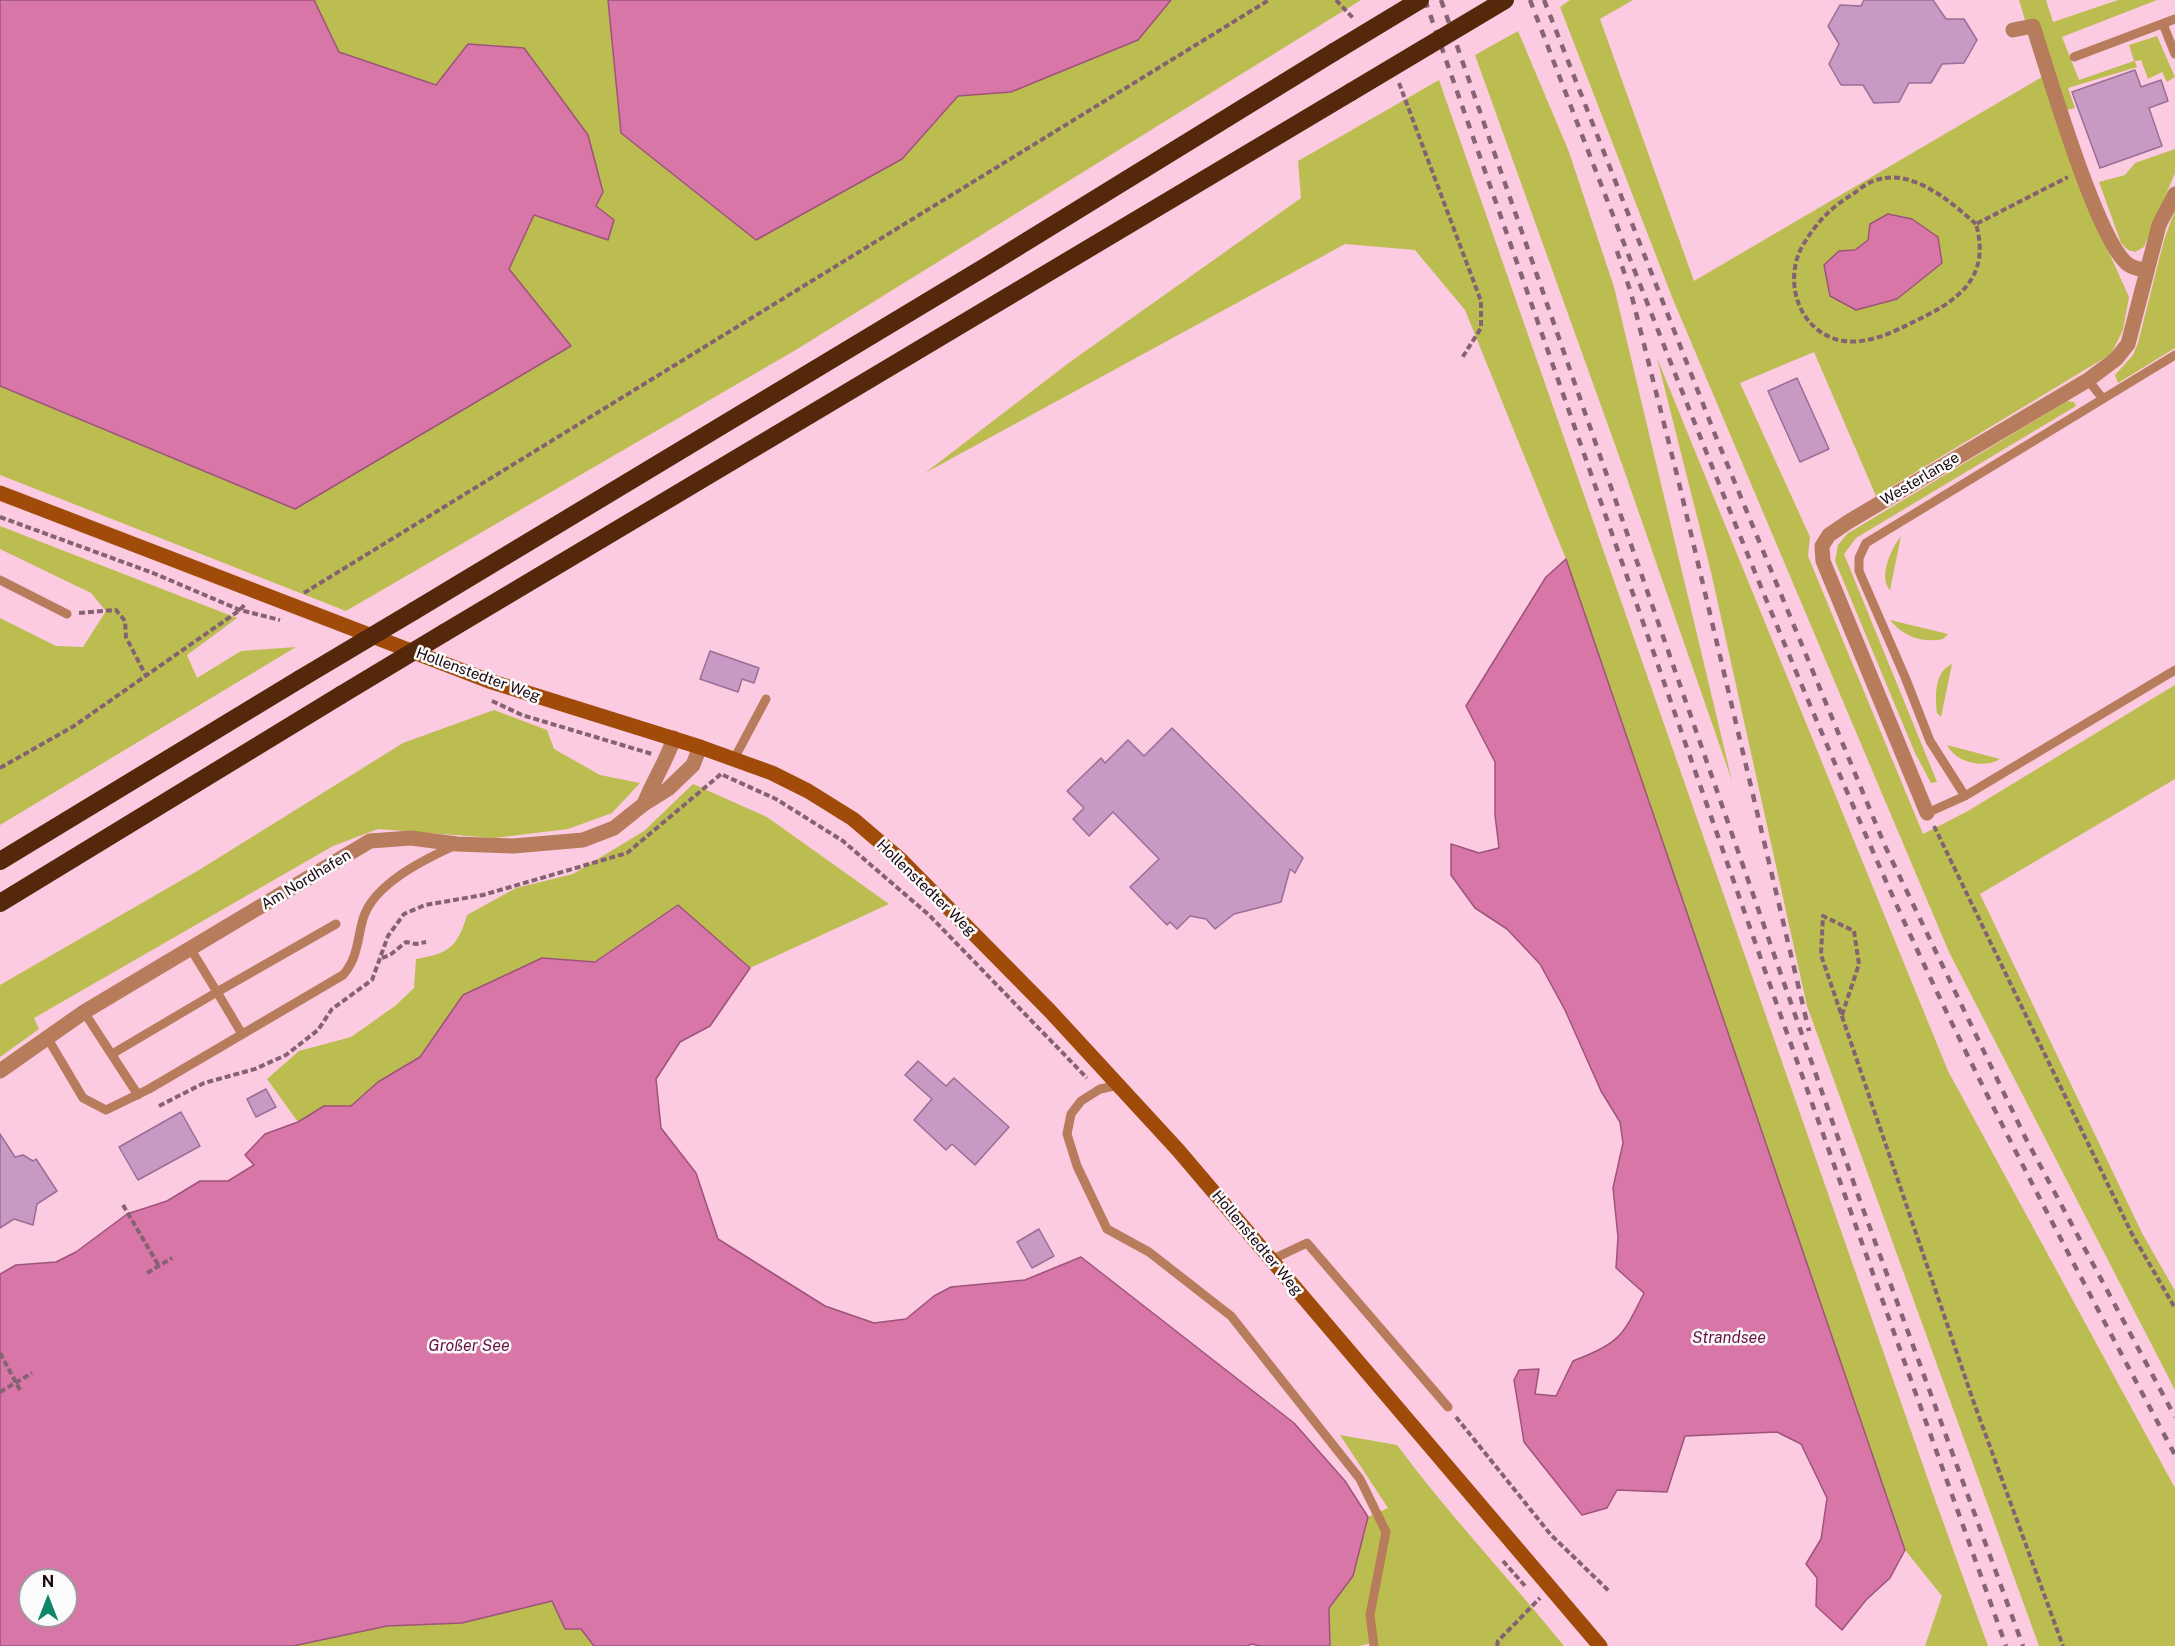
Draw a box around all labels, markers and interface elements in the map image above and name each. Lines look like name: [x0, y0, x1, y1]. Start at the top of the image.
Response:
street label: Westerlange: [1877, 448, 1963, 510]
street label: Hollenstedter Weg: [413, 644, 543, 706]
street label: Hollenstedter Weg: [873, 836, 979, 940]
street label: Am Nordhafen: [258, 846, 354, 914]
street label: Hollenstedter Weg: [1208, 1187, 1306, 1299]
water label: Strandsee: [1692, 1328, 1766, 1348]
water label: Großer See: [428, 1336, 510, 1356]
north arrow: [18, 1568, 78, 1628]
text: N: [42, 1572, 54, 1591]

